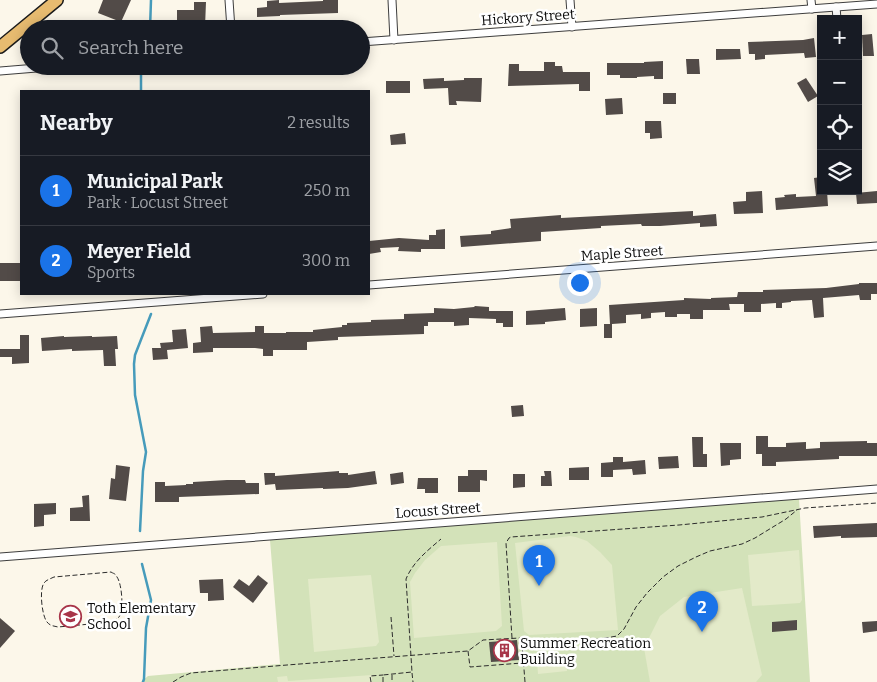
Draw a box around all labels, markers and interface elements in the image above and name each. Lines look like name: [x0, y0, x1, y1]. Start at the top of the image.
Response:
street label: Hickory Street: [481, 6, 575, 29]
map controls: [817, 15, 862, 195]
button: +: [817, 15, 862, 60]
search box: [20, 20, 370, 75]
icon: search: [38, 34, 66, 62]
text: Search here: [78, 36, 183, 59]
button: −: [817, 60, 862, 105]
button: locate: [817, 105, 862, 150]
text: Nearby: [40, 110, 113, 136]
text: 2 results: [287, 113, 350, 132]
button: layers: [817, 150, 862, 195]
text: Municipal Park: [87, 170, 223, 193]
text: 1: [53, 181, 59, 200]
text: 250 m: [304, 181, 350, 200]
text: Park · Locust Street: [87, 193, 228, 212]
text: Meyer Field: [87, 240, 191, 263]
street label: Maple Street: [580, 242, 664, 265]
text: 2: [51, 251, 61, 270]
text: 300 m: [302, 251, 350, 270]
text: Sports: [87, 263, 135, 282]
your location: [567, 270, 593, 296]
street label: Locust Street: [395, 499, 481, 522]
pin: 1: [523, 545, 555, 586]
pin: 2: [686, 591, 718, 632]
place label: Toth Elementary School: [87, 600, 196, 633]
school or university icon: Toth Elementary School: [59, 604, 83, 628]
place label: Summer Recreation Building: [520, 635, 651, 668]
building icon: Summer Recreation Building: [492, 639, 516, 663]

